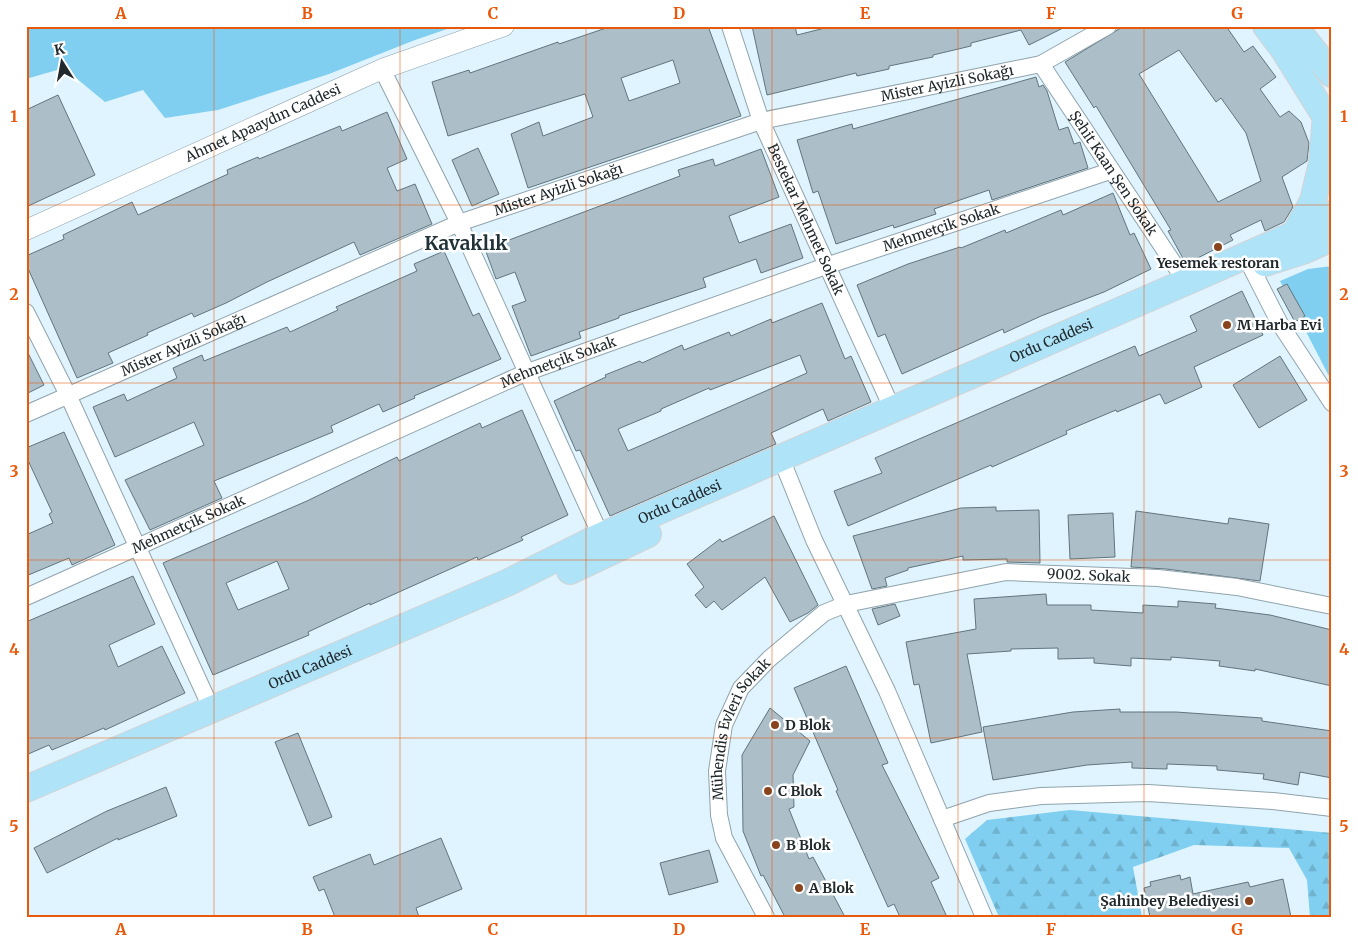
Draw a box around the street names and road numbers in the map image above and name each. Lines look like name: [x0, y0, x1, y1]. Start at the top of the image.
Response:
street label: Mister Ayizli Sokağı: [879, 61, 1016, 105]
street label: Ahmet Apaaydın Caddesi: [181, 80, 344, 166]
street label: Şehit Kaan Şen Sokak: [1066, 107, 1162, 239]
street label: Bestekar Mehmet Sokak: [764, 141, 848, 298]
street label: Mister Ayizli Sokağı: [491, 159, 625, 220]
street label: Mehmetçik Sokak: [881, 199, 1002, 255]
street label: Mister Ayizli Sokağı: [118, 309, 249, 380]
street label: Ordu Caddesi: [1007, 314, 1096, 367]
street label: Mehmetçik Sokak: [498, 332, 619, 392]
street label: Ordu Caddesi: [635, 476, 724, 528]
street label: Mehmetçik Sokak: [129, 491, 248, 557]
street label: 9002. Sokak: [1047, 565, 1131, 586]
street label: Ordu Caddesi: [265, 641, 355, 693]
street label: Mühendis Evleri Sokak: [708, 654, 774, 801]

